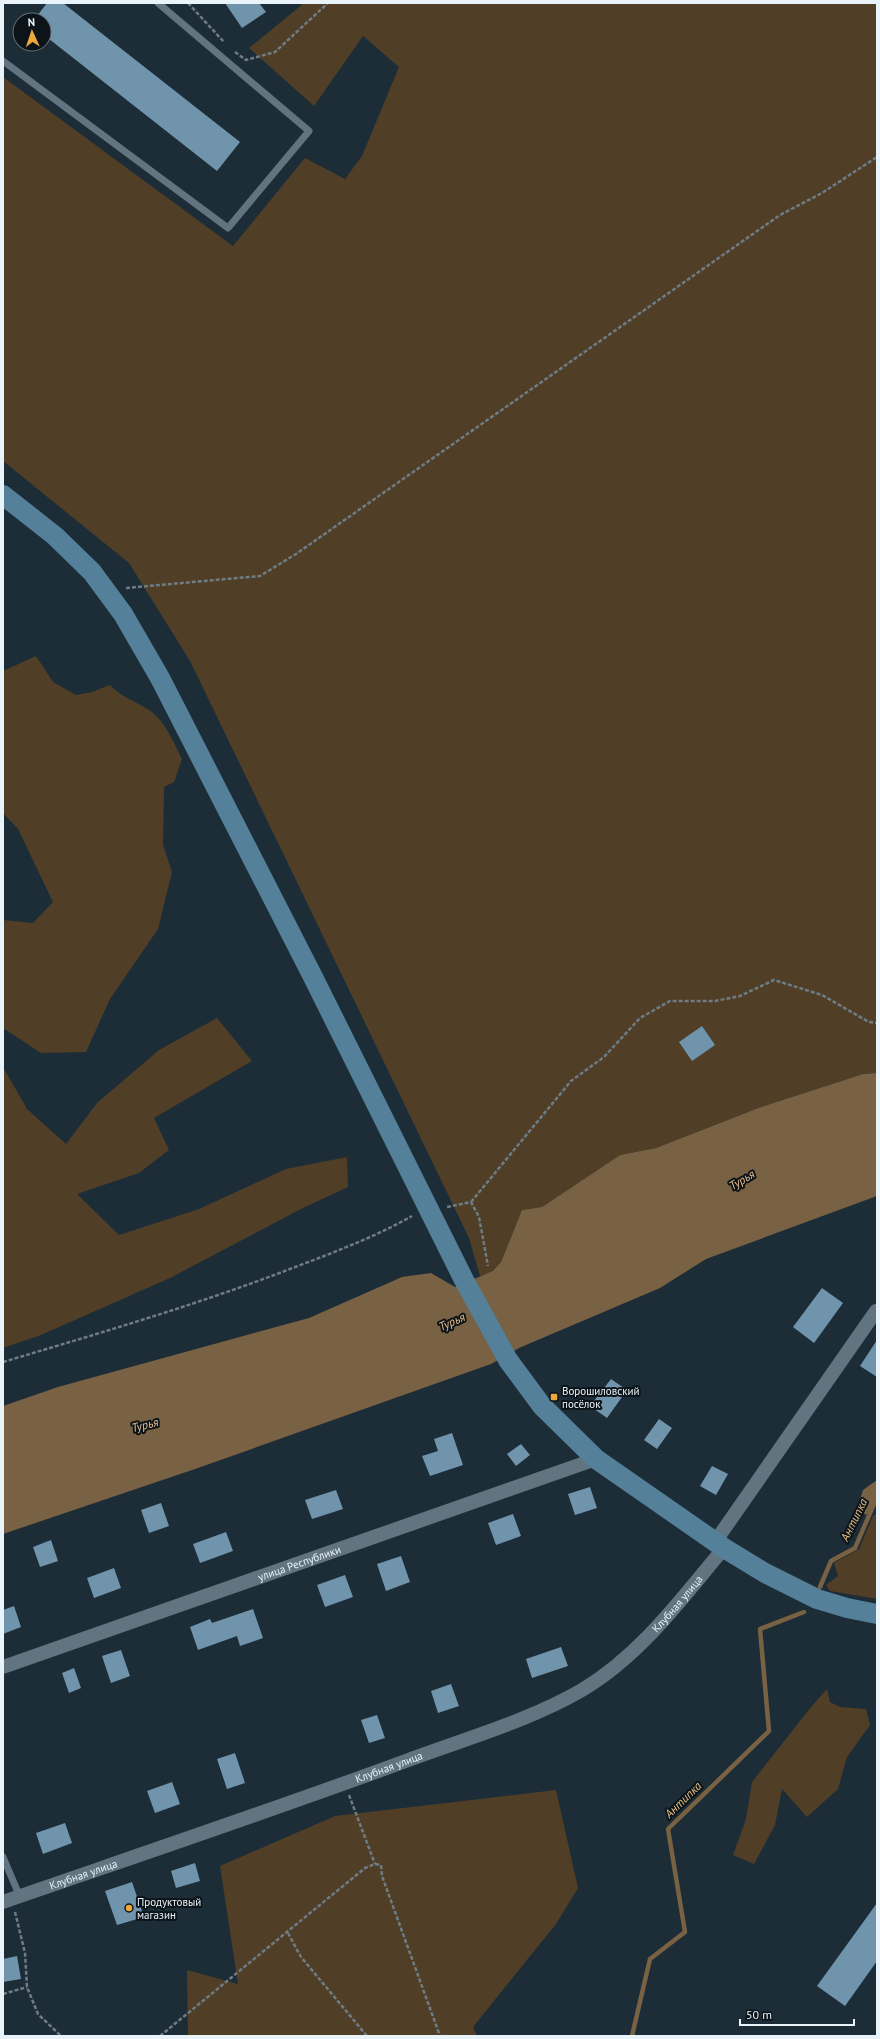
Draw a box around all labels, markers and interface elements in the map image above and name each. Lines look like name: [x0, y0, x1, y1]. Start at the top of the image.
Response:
north arrow: [12, 12, 52, 52]
text: N: [27, 15, 35, 29]
water label: Турья: [726, 1166, 758, 1193]
water label: Турья: [436, 1309, 468, 1334]
place label: Ворошиловский посёлок: [562, 1384, 639, 1411]
marker: Ворошиловский посёлок: [549, 1392, 559, 1402]
water label: Турья: [130, 1414, 160, 1435]
water label: Антипка: [836, 1496, 870, 1544]
street label: улица Республики: [256, 1542, 343, 1584]
street label: Клубная улица: [649, 1572, 706, 1635]
street label: Клубная улица: [353, 1748, 425, 1786]
water label: Антипка: [660, 1778, 704, 1822]
street label: Клубная улица: [47, 1856, 119, 1892]
place label: Продуктовый магазин: [137, 1895, 201, 1922]
marker: Продуктовый магазин: [124, 1903, 134, 1913]
scale bar: [740, 2001, 854, 2027]
text: 50 m: [746, 2007, 772, 2022]

